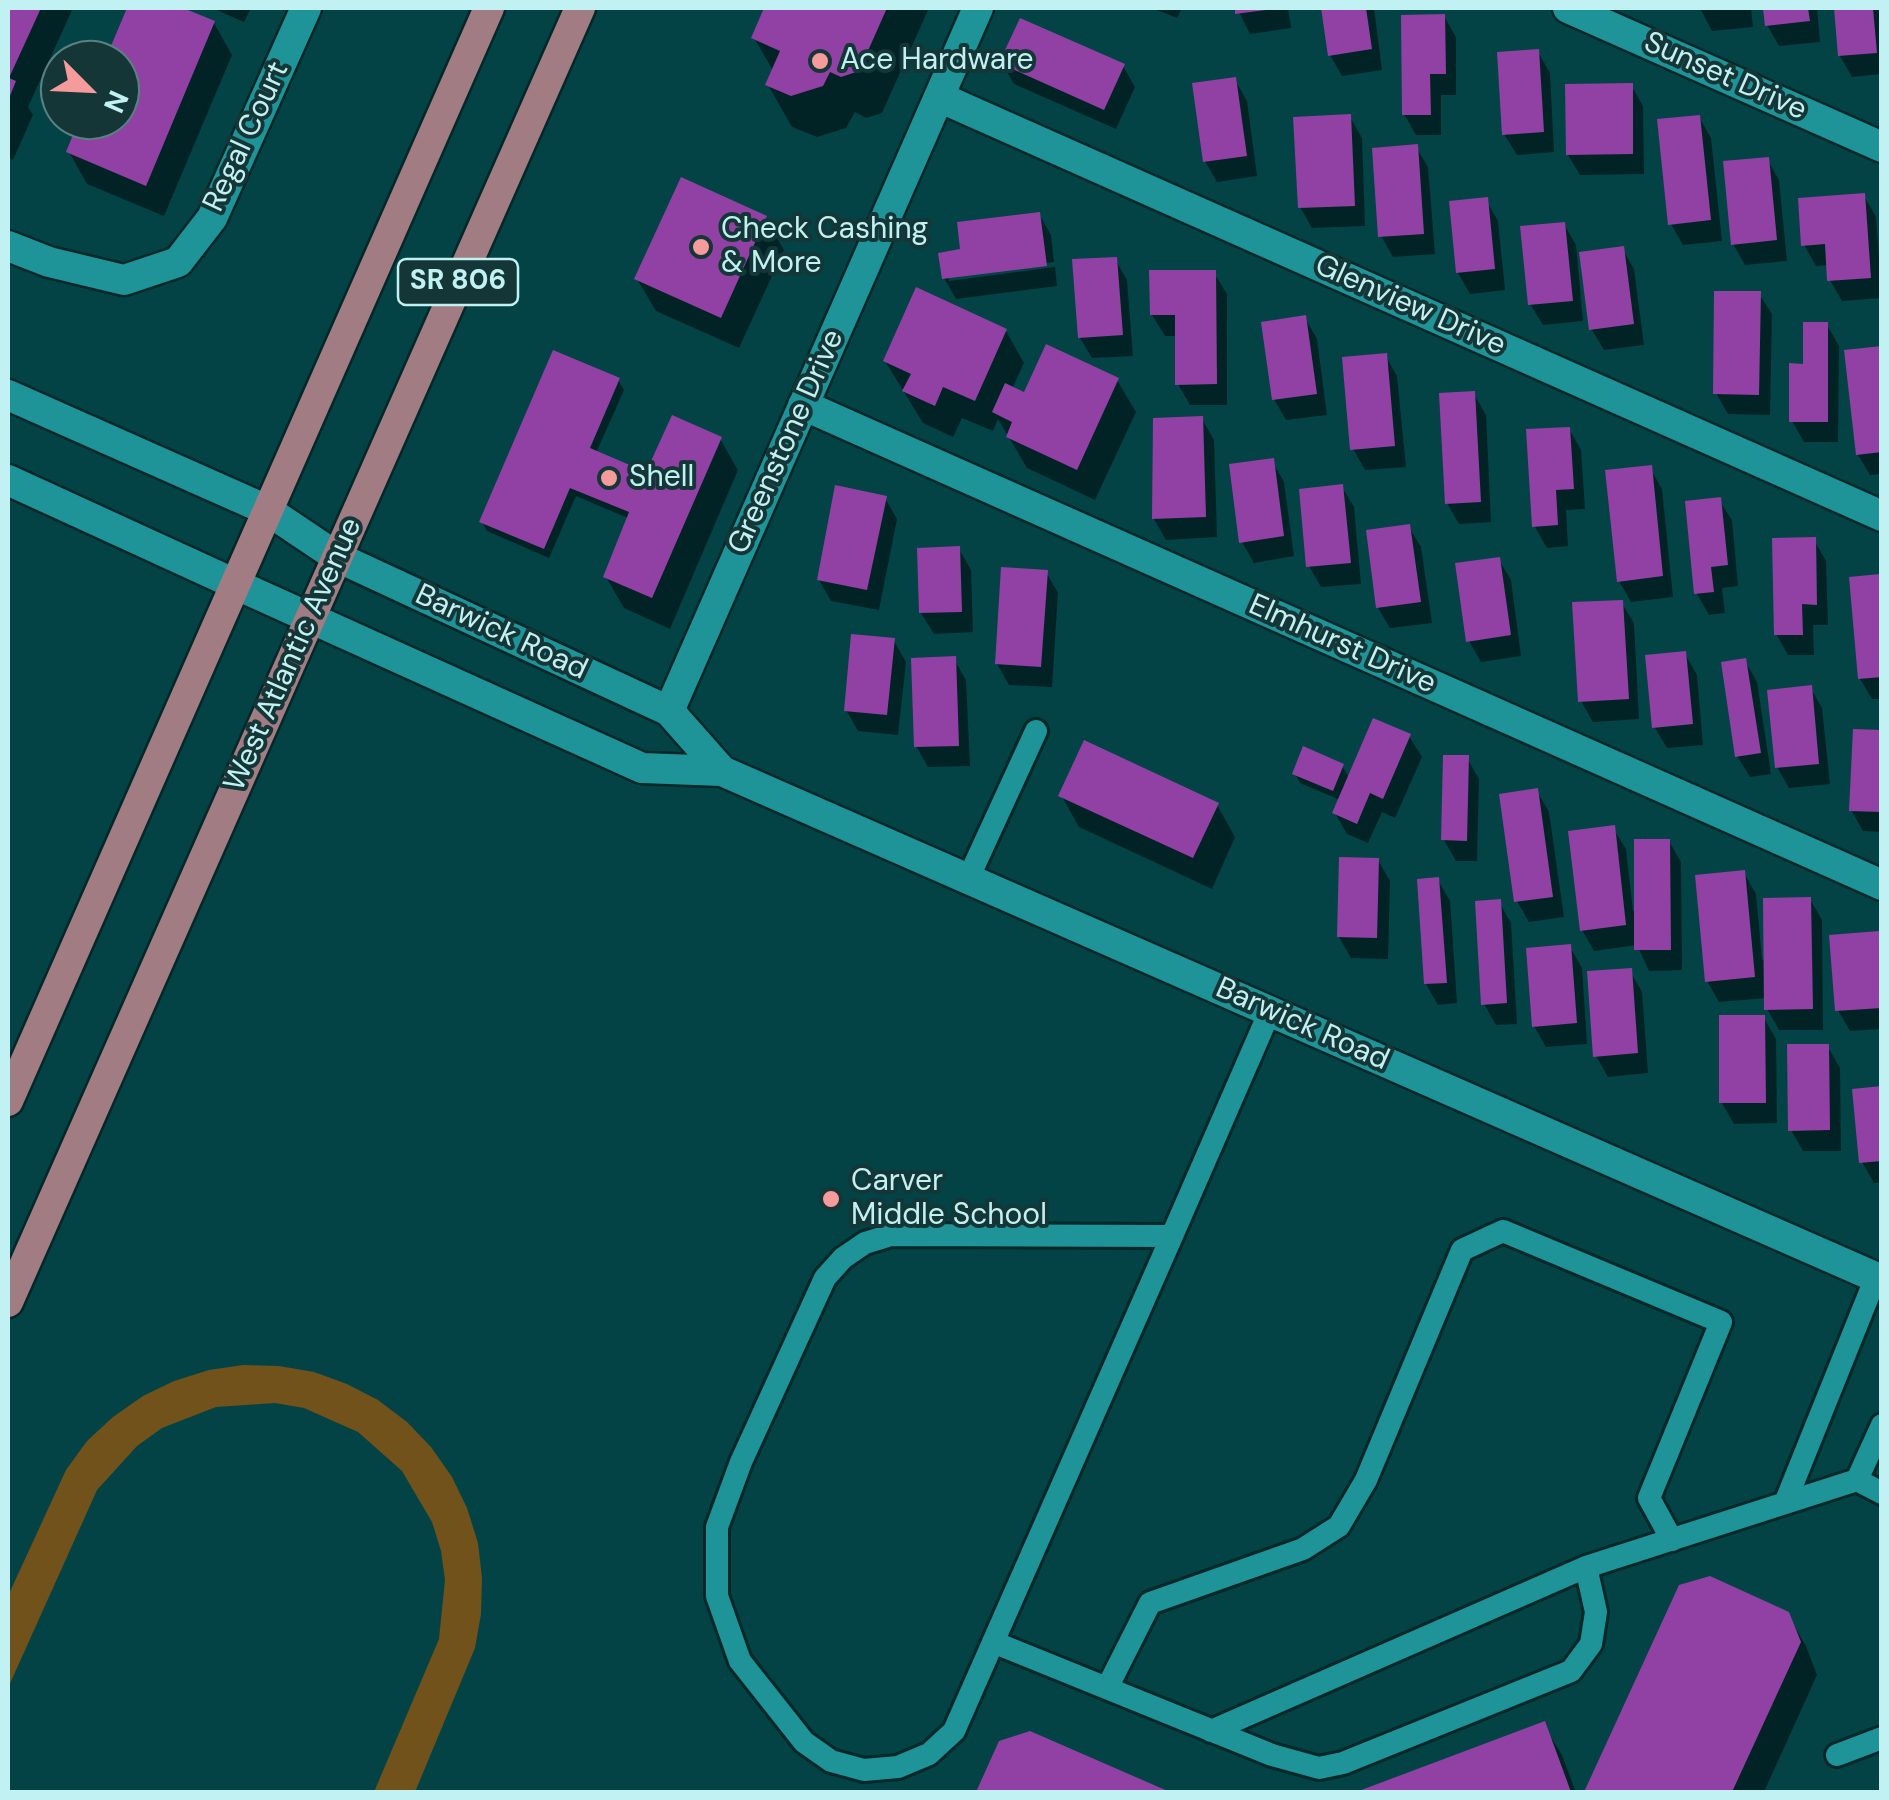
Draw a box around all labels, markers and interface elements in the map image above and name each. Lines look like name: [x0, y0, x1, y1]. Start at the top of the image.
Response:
street label: Sunset Drive: [1638, 25, 1812, 129]
north arrow: [40, 40, 140, 140]
place label: Ace Hardware: [840, 43, 1034, 79]
marker: Ace Hardware: [809, 50, 831, 72]
street label: Regal Court: [197, 56, 297, 218]
text: N: [95, 85, 137, 118]
place label: Check Cashing & More: [721, 212, 928, 282]
marker: Check Cashing & More: [690, 236, 712, 258]
street label: Glenview Drive: [1309, 248, 1511, 364]
road number: SR 806: [398, 259, 518, 305]
street label: Greenstone Drive: [721, 324, 853, 560]
place label: Shell: [629, 460, 694, 496]
marker: Shell: [598, 467, 620, 489]
street label: West Atlantic Avenue: [217, 513, 371, 797]
street label: Barwick Road: [409, 577, 593, 689]
street label: Elmhurst Drive: [1243, 588, 1441, 702]
street label: Barwick Road: [1210, 971, 1394, 1079]
place label: Carver Middle School: [851, 1164, 1047, 1234]
marker: Carver Middle School: [820, 1188, 842, 1210]

